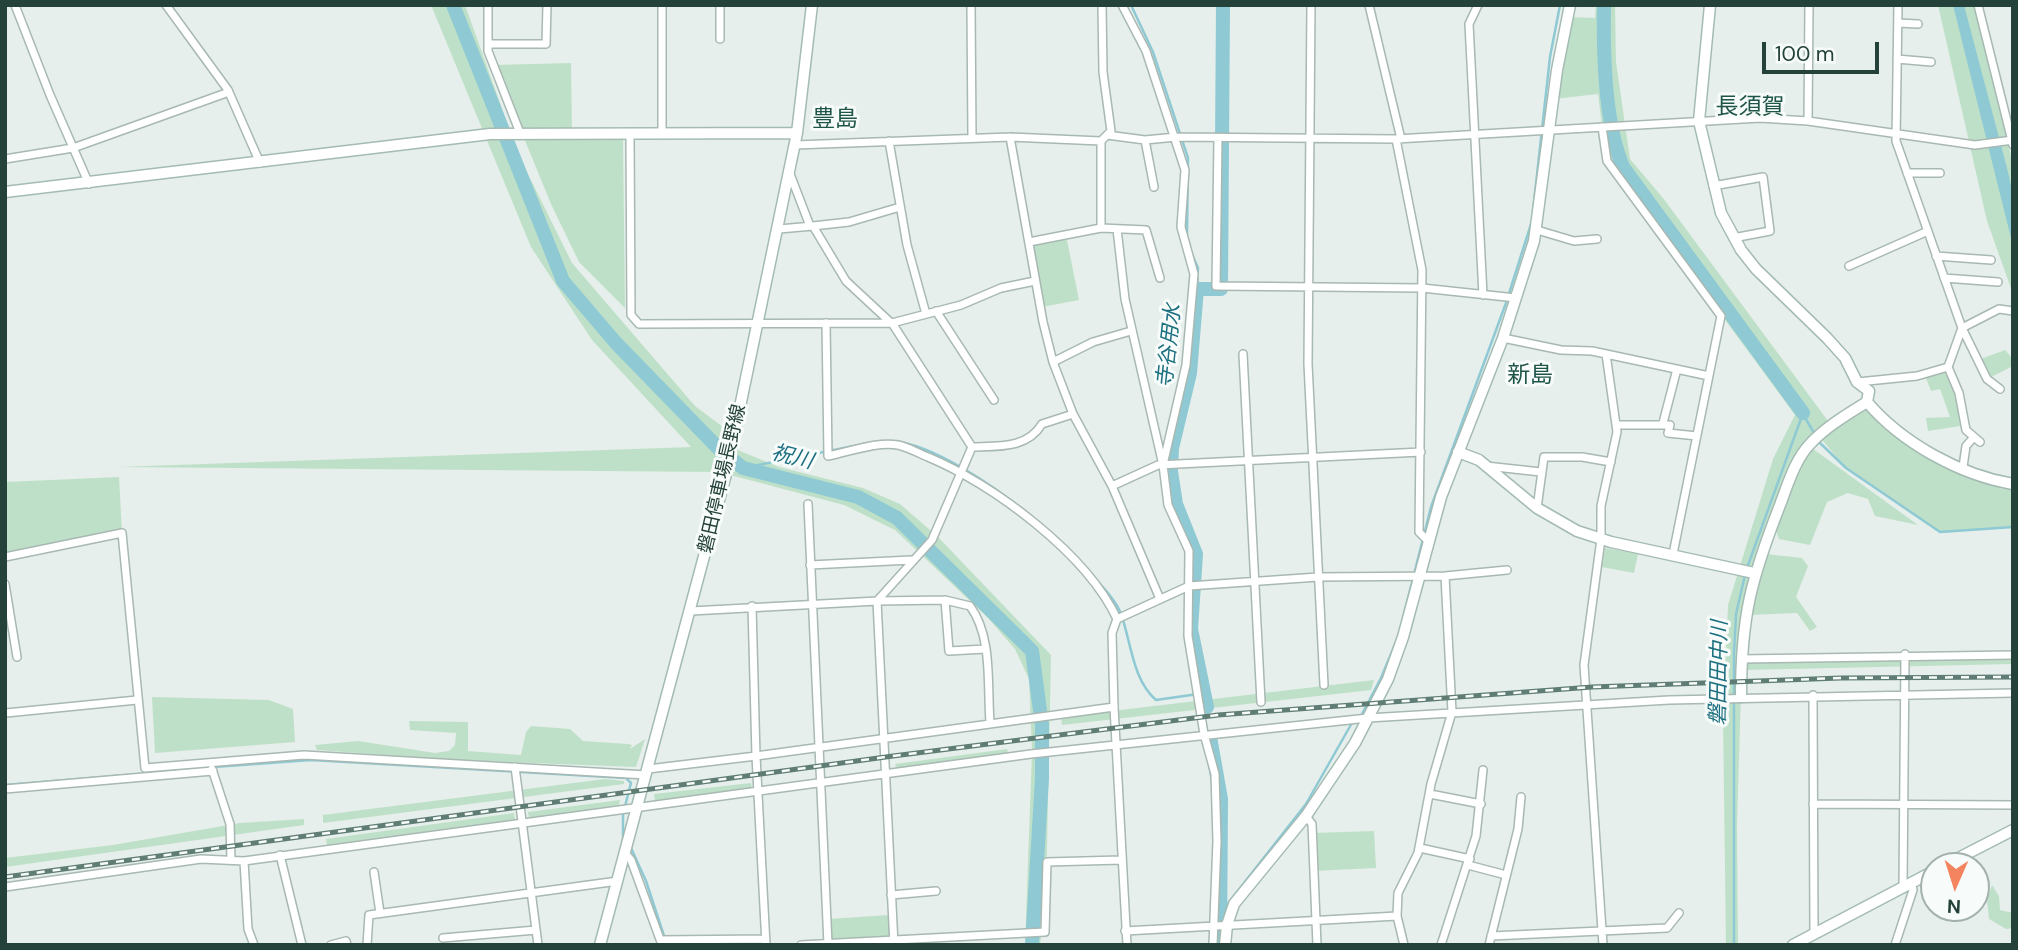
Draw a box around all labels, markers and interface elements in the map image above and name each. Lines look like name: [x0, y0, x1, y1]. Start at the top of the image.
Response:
scale bar: [1766, 28, 1883, 72]
text: 100 m: [1775, 40, 1835, 68]
district label: 長須賀: [1716, 94, 1784, 122]
district label: 豊島: [812, 106, 858, 134]
water label: 寺谷用水: [1153, 303, 1187, 389]
district label: 新島: [1507, 362, 1553, 390]
street label: 磐田停車場長野線: [695, 402, 751, 556]
water label: 祝川: [769, 441, 815, 475]
water label: 磐田田中川: [1706, 620, 1734, 726]
north arrow: [1920, 852, 1990, 922]
text: N: [1946, 894, 1962, 919]

